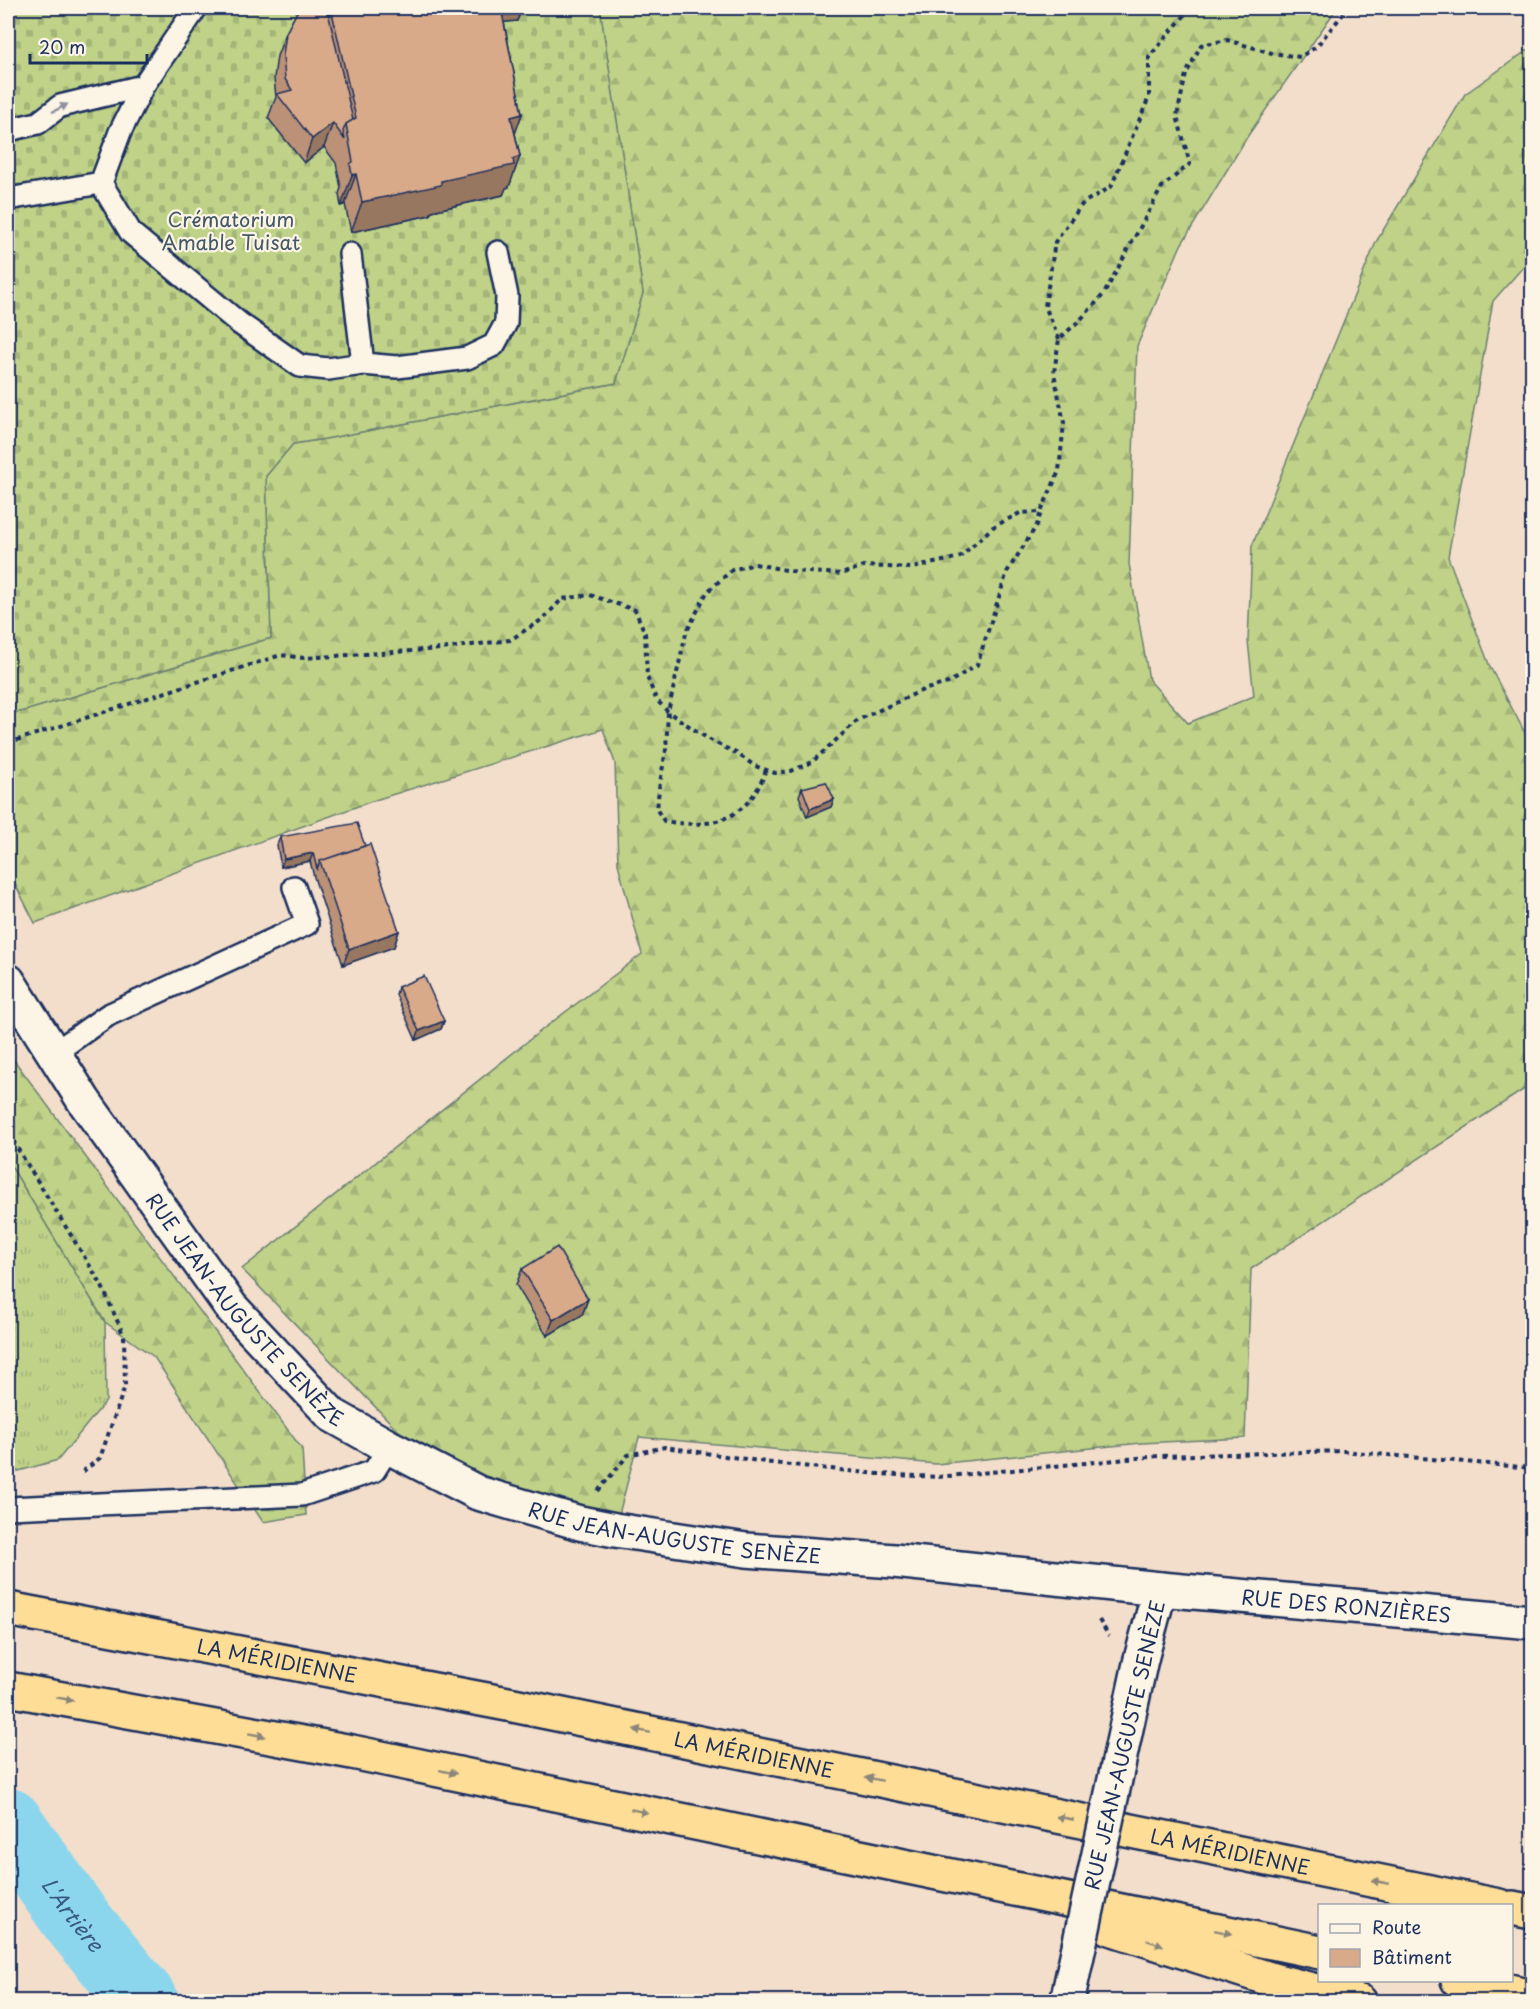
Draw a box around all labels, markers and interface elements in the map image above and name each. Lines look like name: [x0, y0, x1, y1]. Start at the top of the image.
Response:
scale bar: [30, 27, 147, 65]
text: 20 m: [39, 33, 85, 60]
one-way arrow: [51, 104, 69, 114]
park label: Crématorium Amable Tuisat: [162, 204, 300, 257]
street label: RUE JEAN-AUGUSTE SENÈZE: [139, 1186, 349, 1434]
street label: RUE JEAN-AUGUSTE SENÈZE: [525, 1494, 822, 1571]
street label: RUE DES RONZIÈRES: [1240, 1581, 1453, 1630]
street label: RUE JEAN-AUGUSTE SENÈZE: [1076, 1597, 1172, 1893]
street label: LA MÉRIDIENNE: [195, 1630, 360, 1690]
one-way arrow: [56, 1695, 75, 1704]
street label: LA MÉRIDIENNE: [672, 1723, 836, 1785]
one-way arrow: [633, 1726, 651, 1736]
one-way arrow: [247, 1731, 266, 1740]
one-way arrow: [439, 1768, 458, 1777]
one-way arrow: [865, 1774, 883, 1784]
one-way arrow: [630, 1807, 649, 1816]
one-way arrow: [1055, 1813, 1074, 1822]
street label: LA MÉRIDIENNE: [1148, 1820, 1313, 1882]
water label: L'Artière: [35, 1870, 113, 1959]
one-way arrow: [1370, 1877, 1389, 1886]
legend: [1318, 1904, 1513, 1982]
text: Route: [1372, 1913, 1422, 1940]
one-way arrow: [1213, 1928, 1232, 1937]
one-way arrow: [1146, 1938, 1164, 1948]
text: Bâtiment: [1372, 1943, 1452, 1970]

